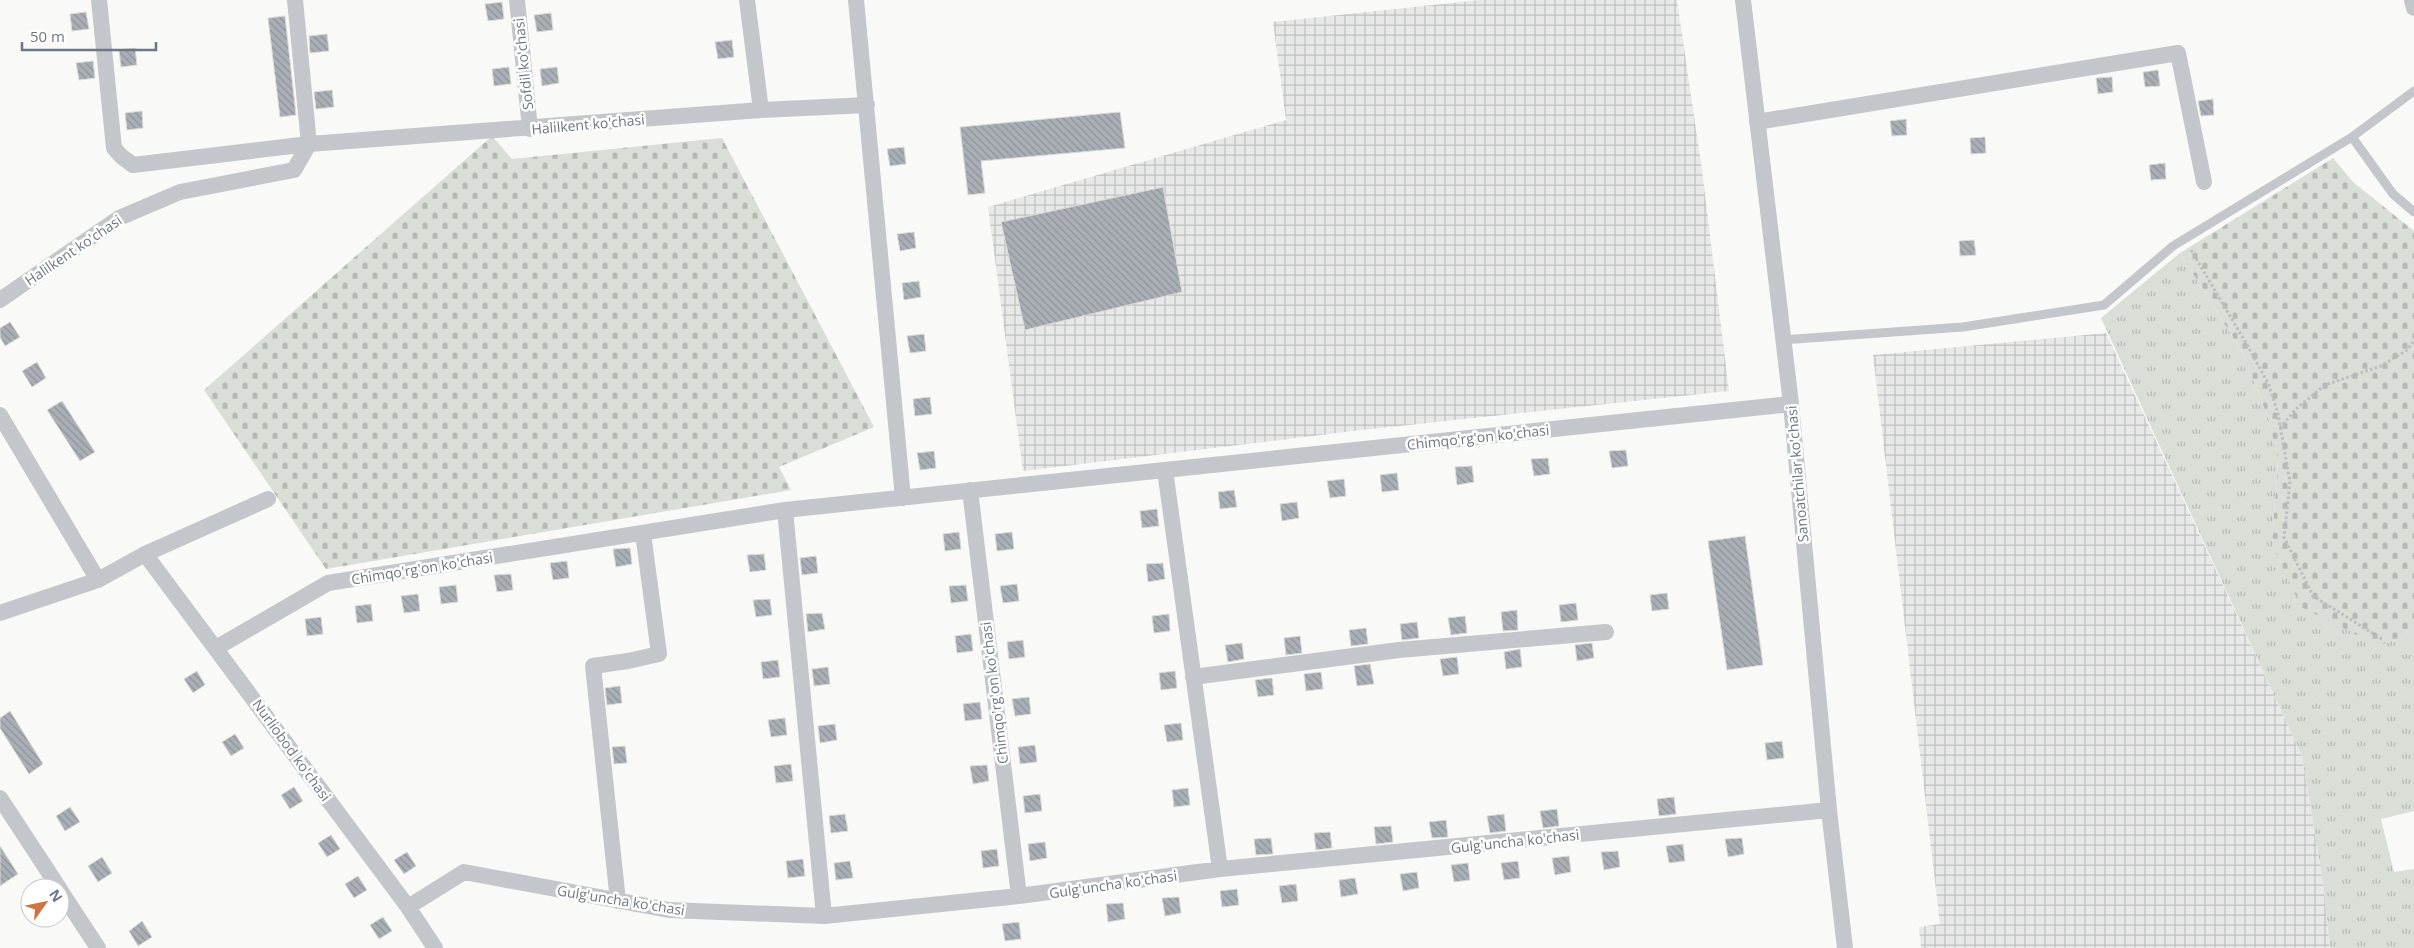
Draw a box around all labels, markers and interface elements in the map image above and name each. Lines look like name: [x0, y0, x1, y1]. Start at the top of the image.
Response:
street label: Sofdil ko'chasi: [509, 17, 537, 111]
scale bar: [22, 20, 156, 52]
text: 50 m: [30, 26, 65, 46]
street label: Halilkent ko'chasi: [531, 110, 645, 138]
street label: Halilkent ko'chasi: [21, 210, 125, 290]
street label: Sanoatchilar ko'chasi: [1782, 405, 1812, 543]
street label: Chimqo'rg'on ko'chasi: [1406, 420, 1550, 454]
street label: Chimqo'rg'on ko'chasi: [350, 547, 494, 589]
street label: Chimqo'rg'on ko'chasi: [976, 621, 1012, 765]
street label: Nurliobod ko'chasi: [249, 695, 335, 805]
street label: Gulg'uncha ko'chasi: [1450, 825, 1580, 857]
street label: Gulg'uncha ko'chasi: [1048, 866, 1178, 902]
north arrow: [20, 878, 70, 928]
street label: Gulg'uncha ko'chasi: [556, 881, 686, 919]
text: N: [45, 886, 67, 906]

